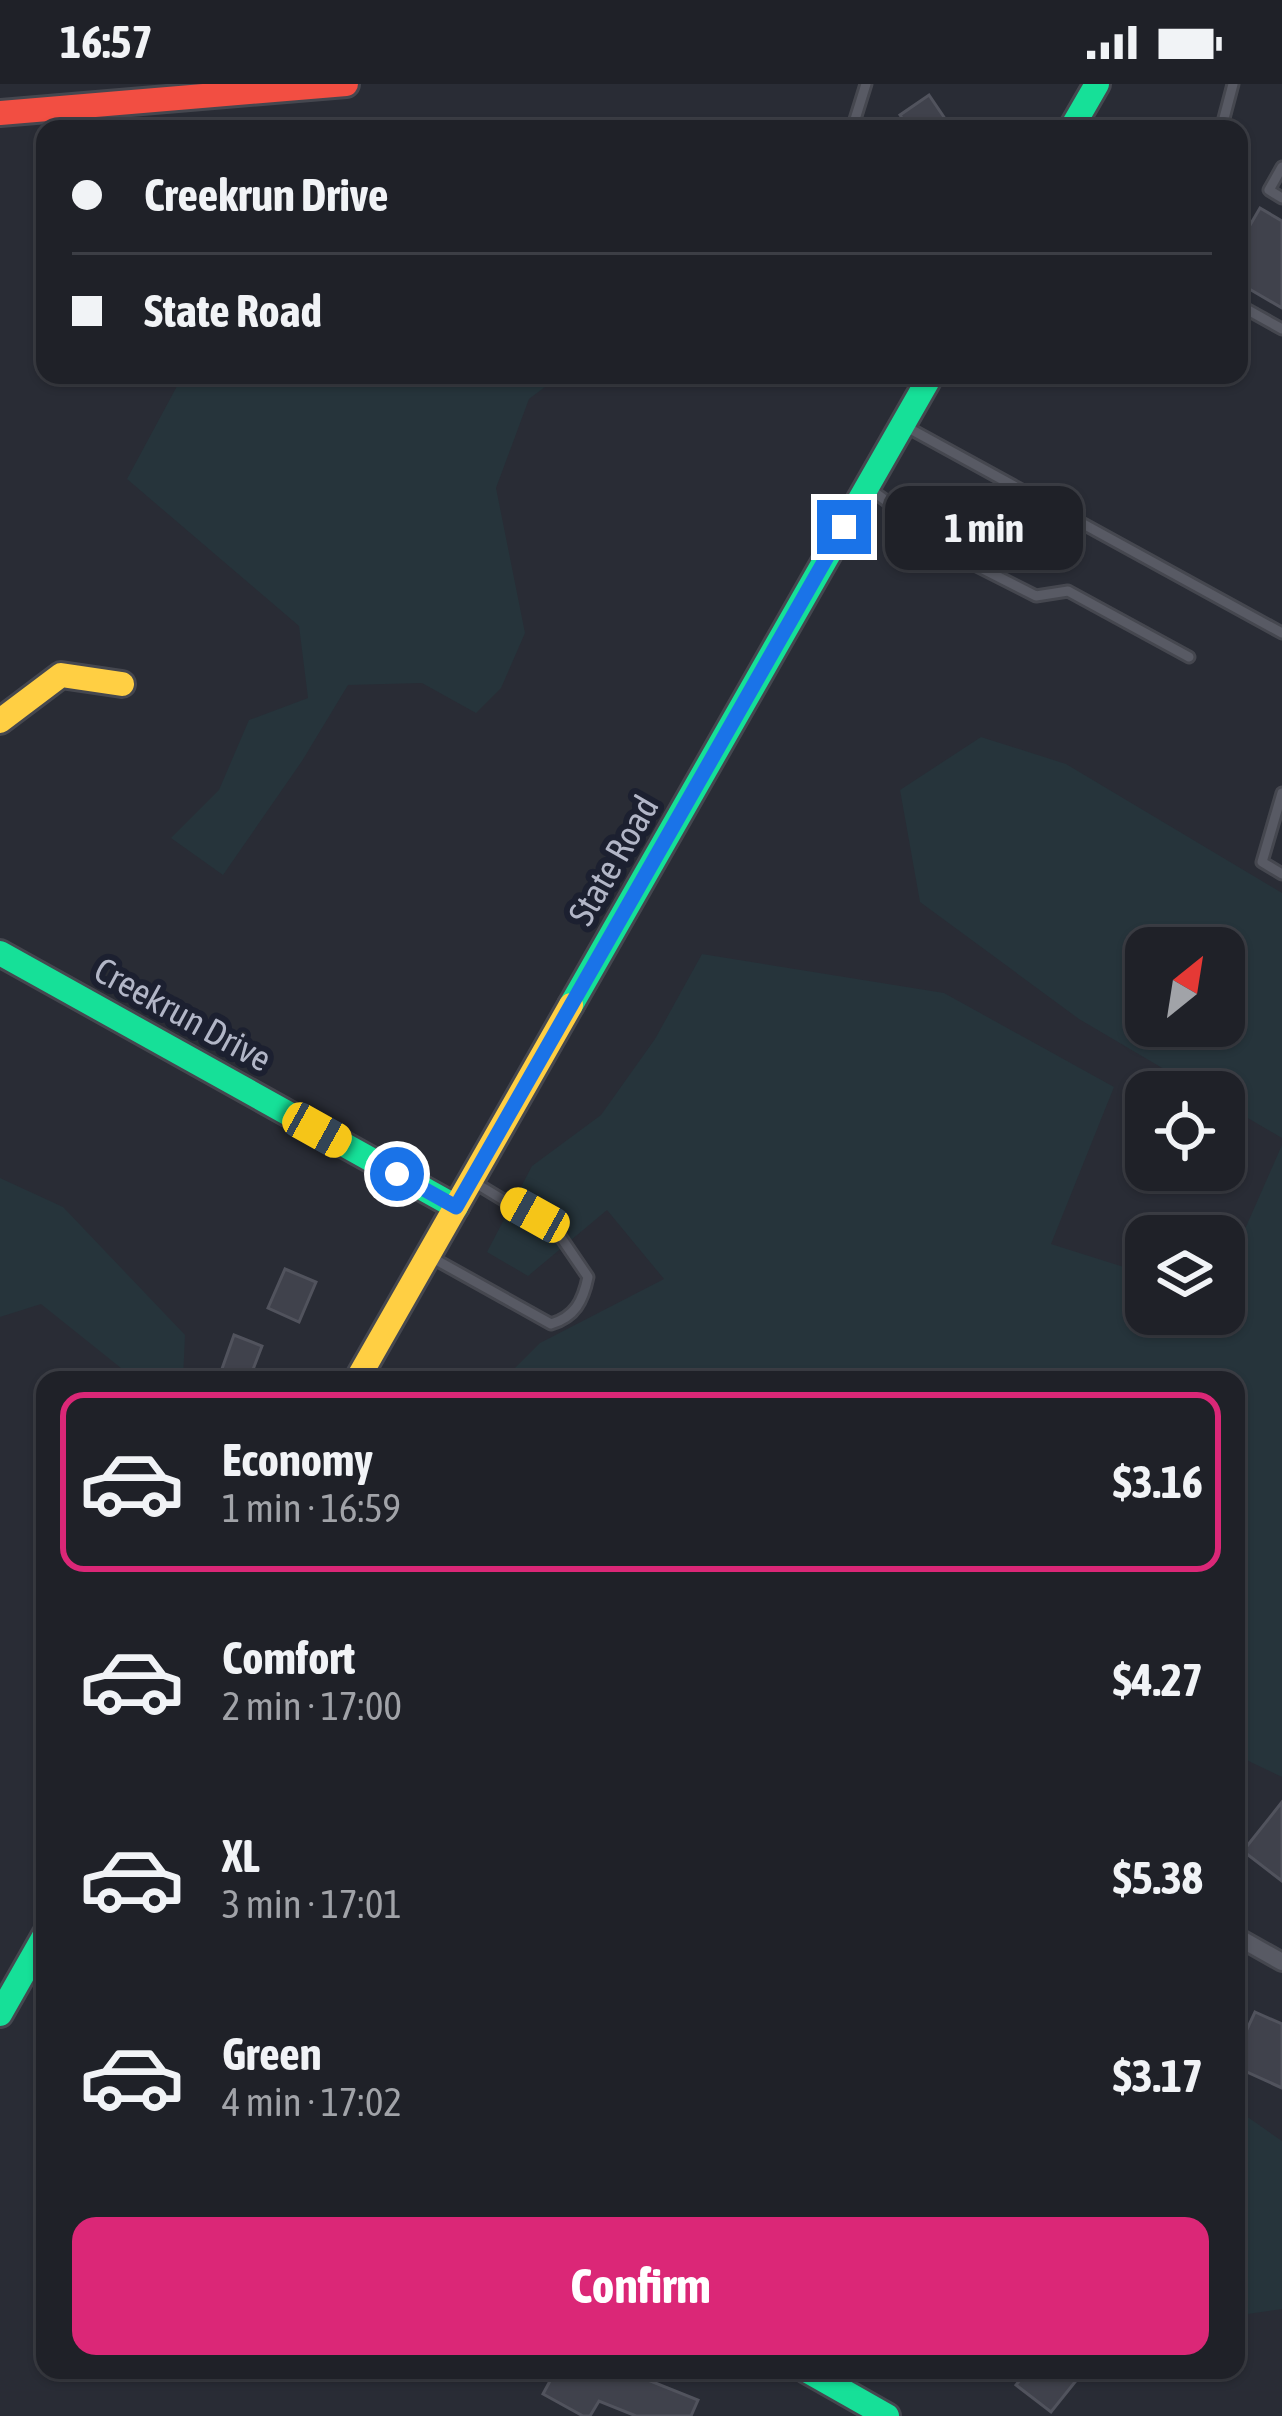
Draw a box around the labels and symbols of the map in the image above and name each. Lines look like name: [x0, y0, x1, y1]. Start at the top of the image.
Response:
callout: 1 min: [886, 485, 1084, 569]
route end: [817, 500, 871, 554]
street label: State Road: [559, 788, 667, 932]
north arrow: [1125, 927, 1245, 1047]
street label: Creekrun Drive: [87, 948, 279, 1080]
car: [277, 1097, 357, 1163]
route start: [370, 1147, 424, 1201]
car: [495, 1182, 575, 1248]

